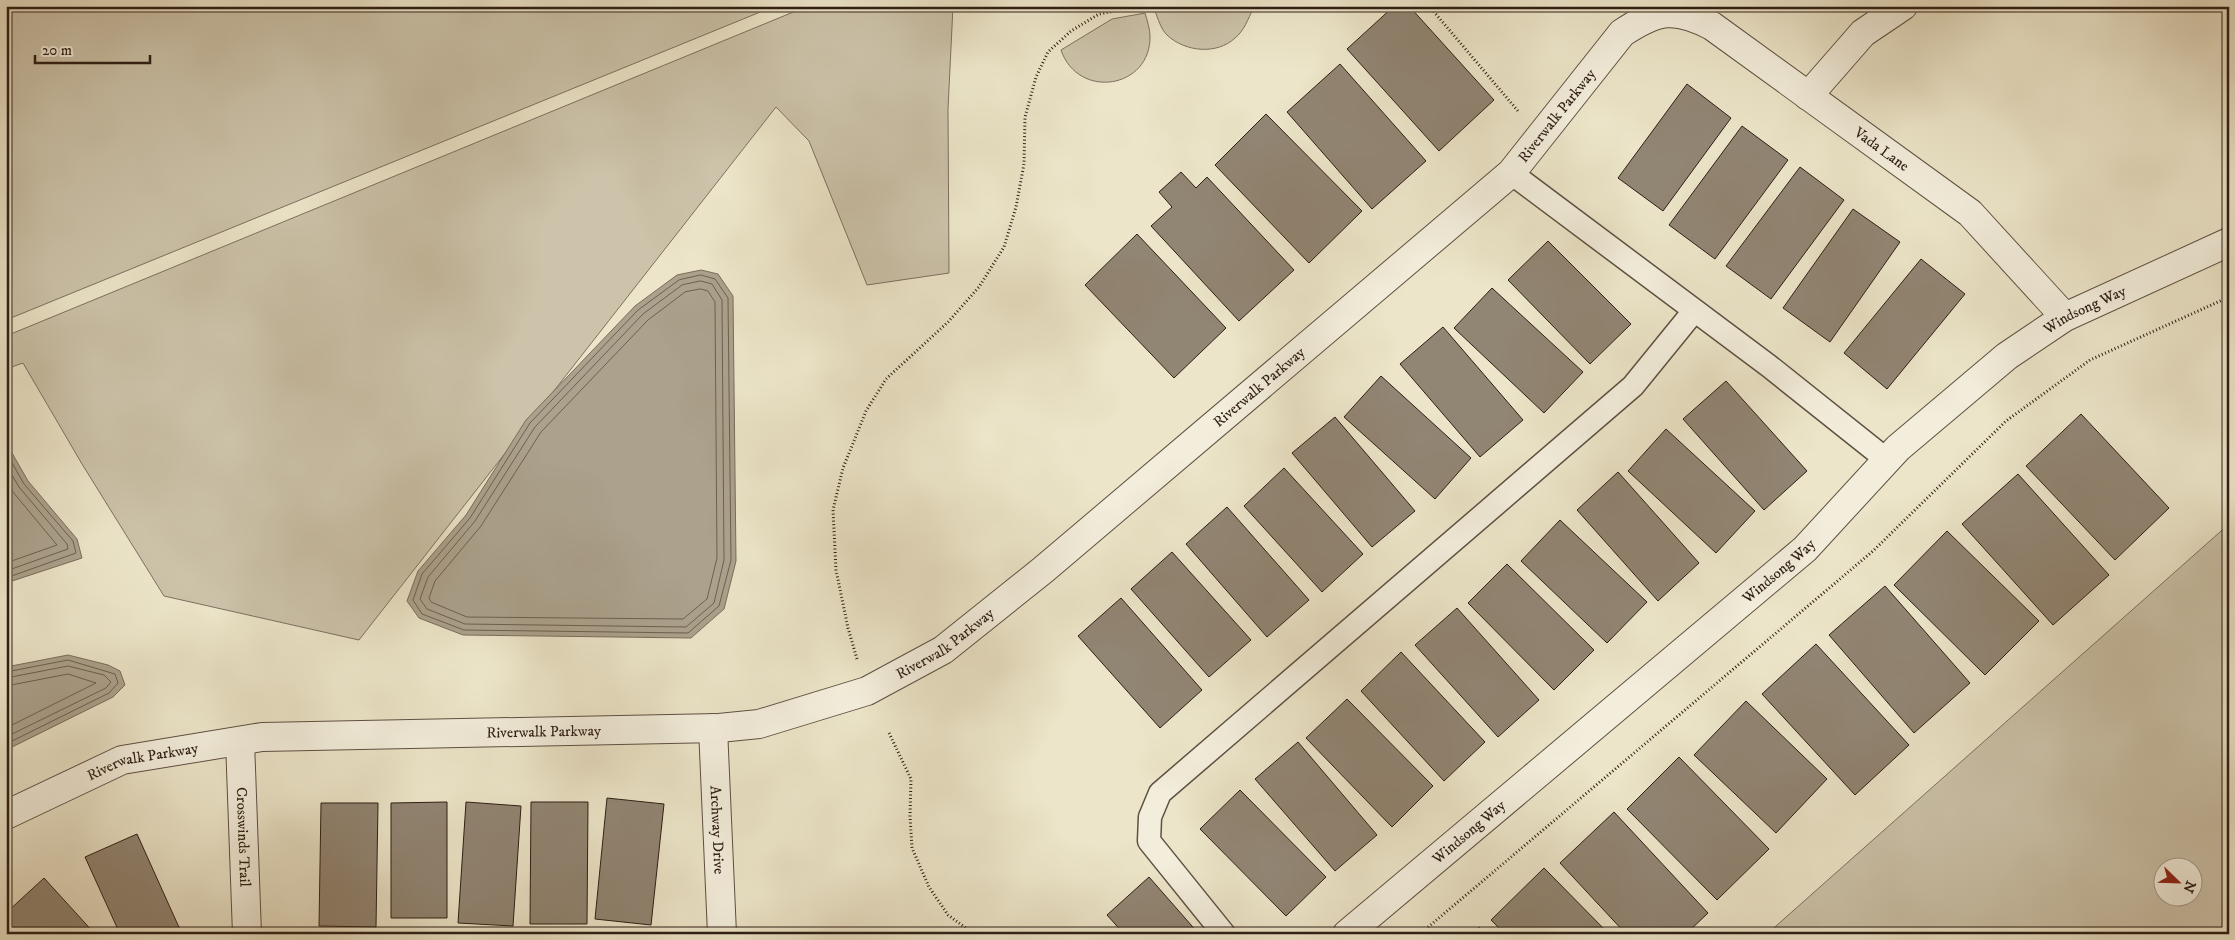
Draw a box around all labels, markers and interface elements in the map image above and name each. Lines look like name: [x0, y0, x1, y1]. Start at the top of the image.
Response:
scale bar: [35, 32, 150, 64]
text: 20 m: [42, 41, 72, 60]
street label: Riverwalk Parkway: [1514, 64, 1601, 167]
street label: Vada Lane: [1850, 123, 1913, 176]
street label: Windsong Way: [2039, 281, 2130, 339]
street label: Riverwalk Parkway: [1209, 342, 1310, 432]
street label: Windsong Way: [1738, 534, 1820, 608]
street label: Riverwalk Parkway: [893, 603, 999, 684]
street label: Riverwalk Parkway: [486, 721, 602, 743]
street label: Riverwalk Parkway: [84, 739, 200, 785]
street label: Archway Drive: [706, 785, 728, 875]
street label: Crosswinds Trail: [232, 787, 254, 888]
street label: Windsong Way: [1428, 795, 1510, 869]
north arrow: [2152, 858, 2202, 908]
text: N: [2178, 878, 2200, 896]

